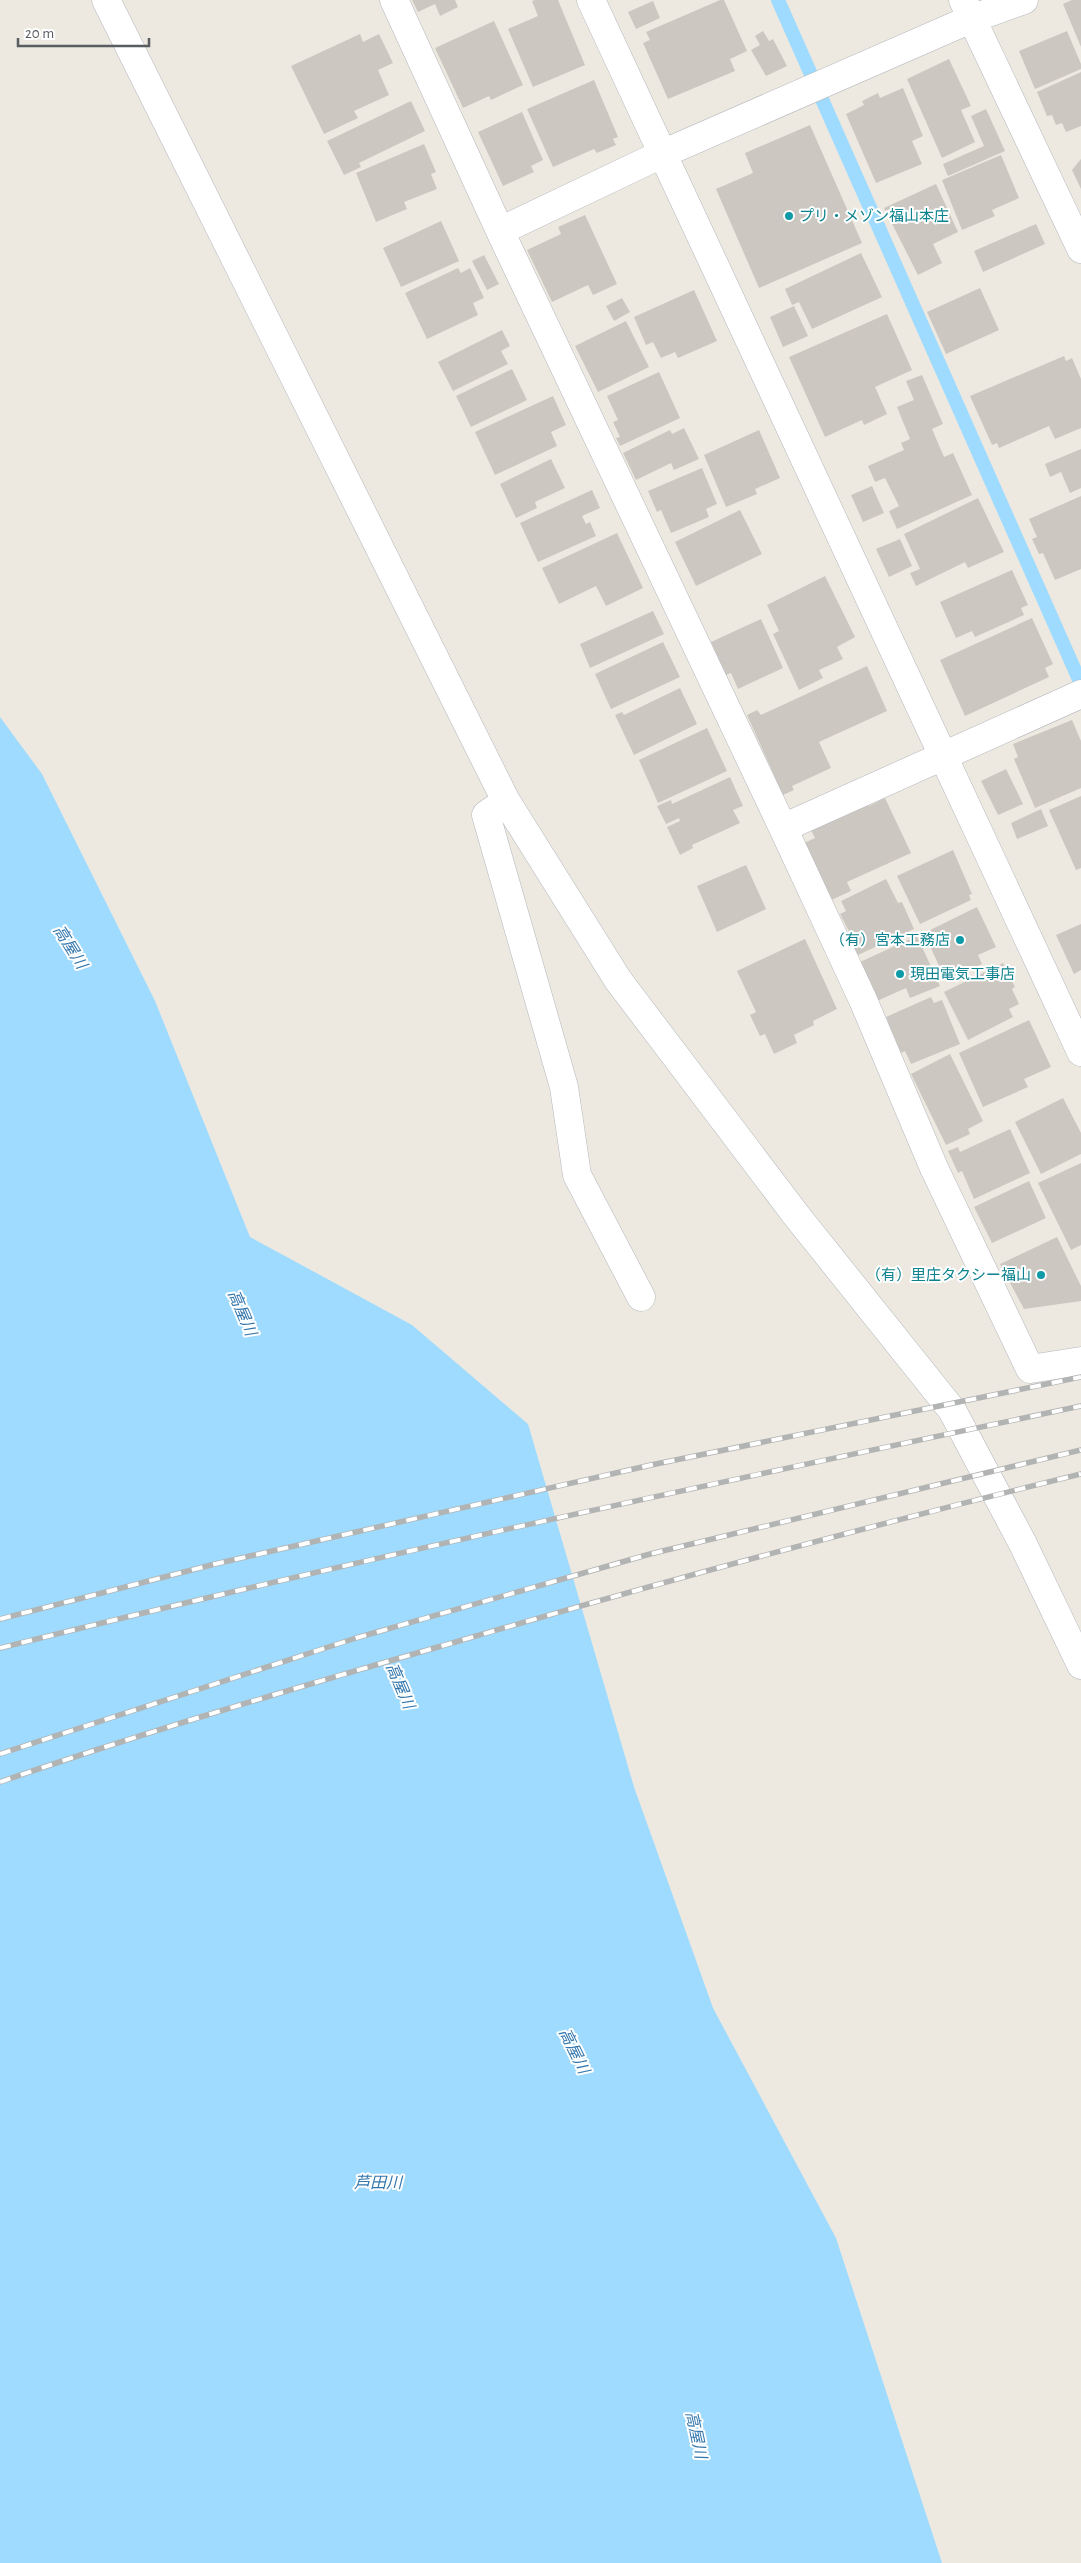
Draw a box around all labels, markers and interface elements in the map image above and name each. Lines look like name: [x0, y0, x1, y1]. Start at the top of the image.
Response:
scale bar: [18, 15, 149, 47]
text: 20 m: [25, 26, 54, 41]
place label: プリ・メゾン福山本庄: [799, 208, 949, 224]
marker: プリ・メゾン福山本庄: [783, 210, 795, 222]
water label: 高屋川: [50, 922, 91, 973]
place label: （有）宮本工務店: [830, 932, 950, 948]
marker: （有）宮本工務店: [954, 934, 966, 946]
place label: 現田電気工事店: [910, 966, 1015, 982]
marker: 現田電気工事店: [894, 968, 906, 980]
place label: （有）里庄タクシー福山: [866, 1267, 1031, 1283]
marker: （有）里庄タクシー福山: [1035, 1269, 1047, 1281]
water label: 高屋川: [225, 1287, 260, 1340]
water label: 高屋川: [383, 1660, 418, 1713]
water label: 高屋川: [556, 2025, 593, 2078]
water label: 芦田川: [354, 2174, 404, 2191]
water label: 高屋川: [683, 2410, 710, 2462]

